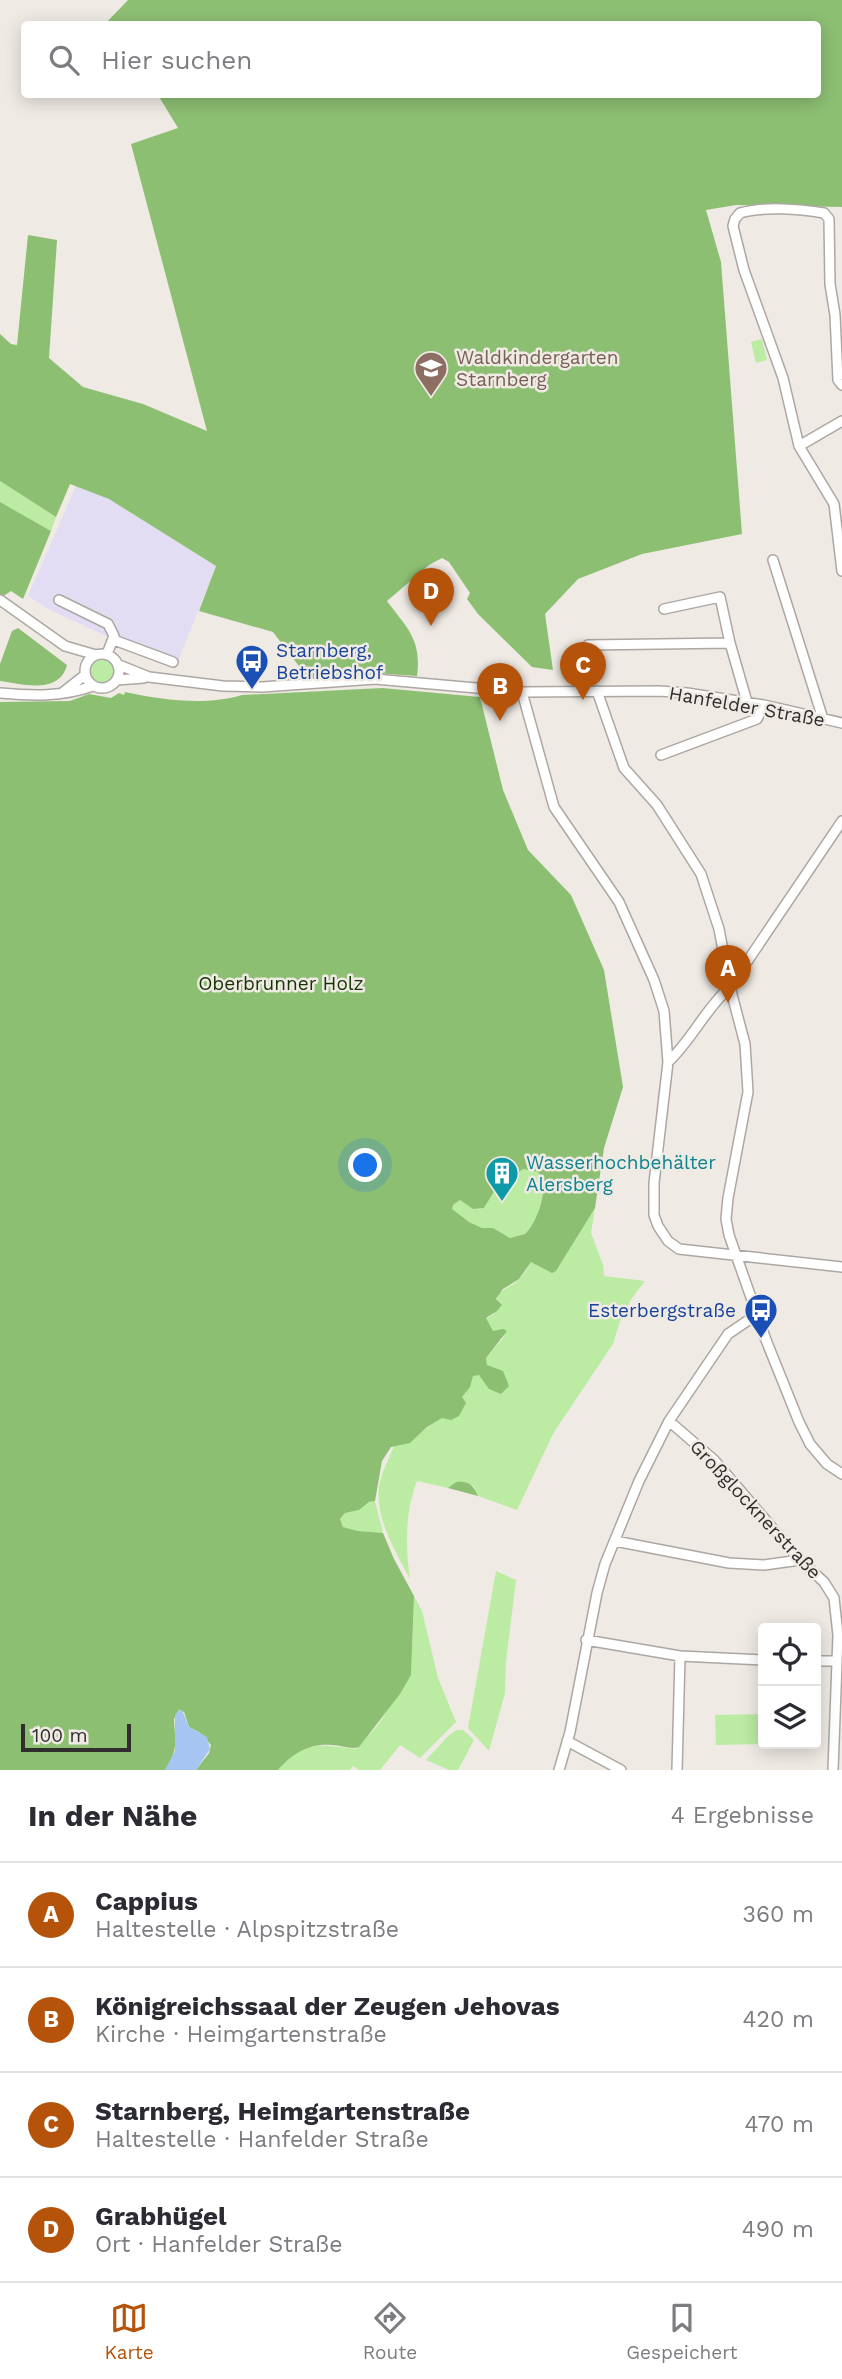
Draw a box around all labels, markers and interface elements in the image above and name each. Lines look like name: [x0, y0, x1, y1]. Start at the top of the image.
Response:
search box: [21, 21, 821, 98]
icon: search: [45, 41, 83, 79]
text: Hier suchen: [101, 45, 252, 75]
place label: Waldkindergarten Starnberg: [456, 346, 618, 391]
school or university icon: Waldkindergarten Starnberg: [412, 349, 450, 398]
pin: D: [408, 568, 454, 626]
place label: Starnberg, Betriebshof: [276, 639, 384, 684]
bus stop icon: Starnberg, Betriebshof: [233, 642, 271, 691]
pin: C: [560, 642, 606, 700]
pin: B: [477, 663, 523, 721]
street label: Hanfelder Straße: [667, 681, 827, 732]
pin: A: [705, 945, 751, 1003]
park label: Oberbrunner Holz: [198, 972, 364, 995]
your location: [348, 1148, 382, 1182]
place label: Wasserhochbehälter Alersberg: [526, 1151, 716, 1196]
building icon: Wasserhochbehälter Alersberg: [483, 1154, 521, 1203]
bus stop icon: Esterbergstraße: [742, 1291, 780, 1340]
place label: Esterbergstraße: [588, 1299, 736, 1322]
street label: Großglocknerstraße: [685, 1435, 826, 1584]
map controls: [758, 1623, 821, 1749]
button: locate: [758, 1623, 821, 1686]
button: layers: [758, 1686, 821, 1749]
scale bar: [21, 1721, 131, 1753]
text: 100 m: [32, 1724, 88, 1747]
text: In der Nähe: [28, 1798, 197, 1833]
text: 4 Ergebnisse: [671, 1802, 814, 1829]
text: Cappius: [95, 1886, 198, 1916]
text: A: [43, 1901, 59, 1928]
text: 360 m: [743, 1901, 814, 1928]
text: Haltestelle · Alpspitzstraße: [95, 1916, 399, 1943]
text: Königreichssaal der Zeugen Jehovas: [95, 1991, 560, 2021]
text: B: [43, 2006, 59, 2033]
text: 420 m: [742, 2006, 814, 2033]
text: Kirche · Heimgartenstraße: [95, 2021, 387, 2048]
text: Starnberg, Heimgartenstraße: [95, 2096, 470, 2126]
text: C: [43, 2111, 59, 2138]
text: 470 m: [745, 2111, 814, 2138]
text: Haltestelle · Hanfelder Straße: [95, 2126, 429, 2153]
text: Grabhügel: [95, 2201, 227, 2231]
text: D: [43, 2216, 59, 2243]
text: 490 m: [742, 2216, 814, 2243]
text: Ort · Hanfelder Straße: [95, 2231, 342, 2258]
tab: Karte: [105, 2299, 154, 2364]
tab: Route: [363, 2299, 417, 2364]
tab: Gespeichert: [626, 2299, 737, 2364]

